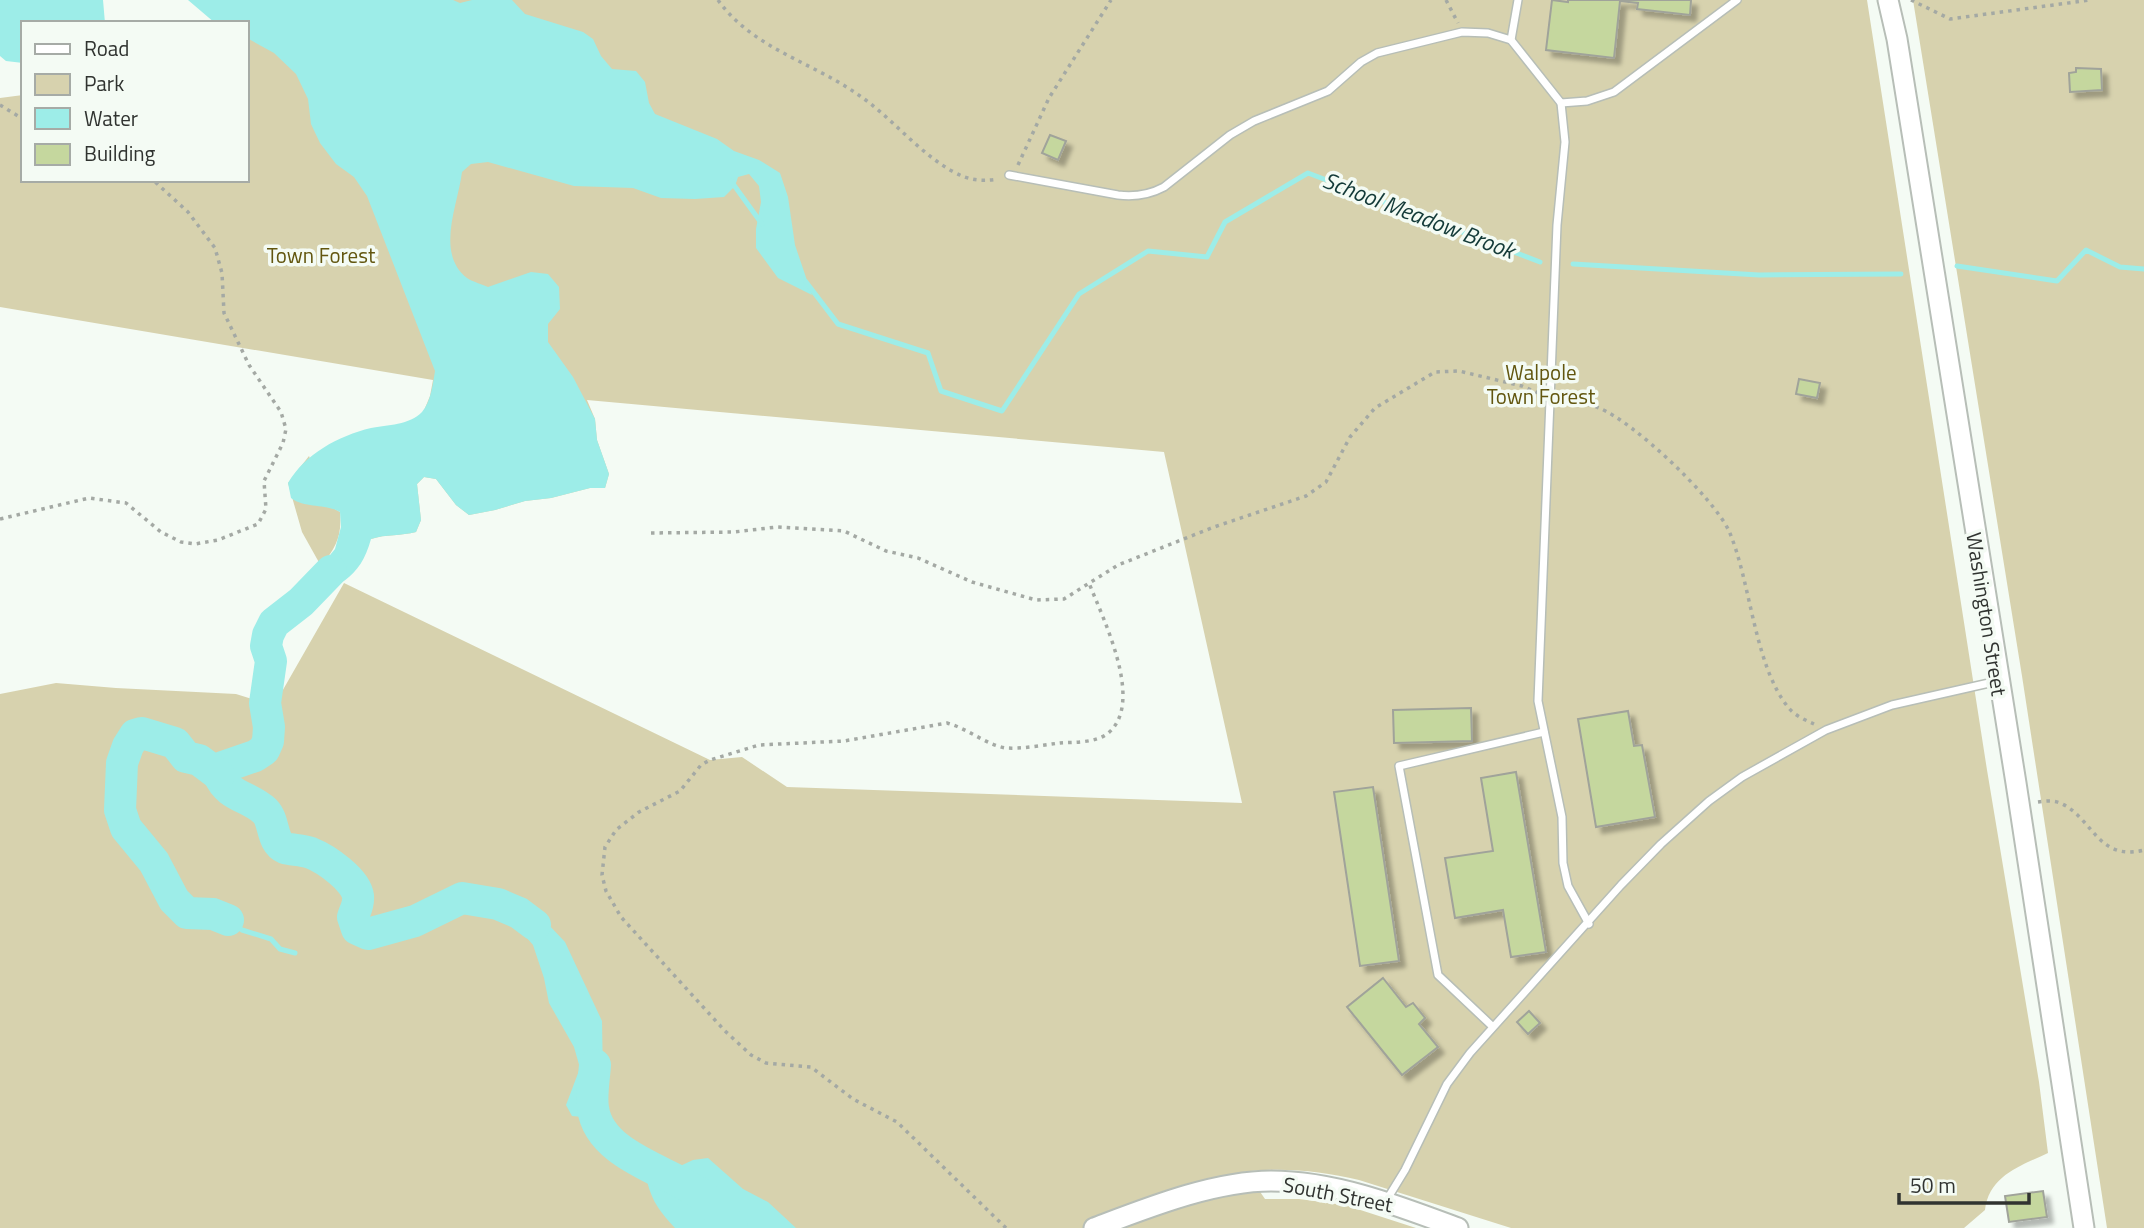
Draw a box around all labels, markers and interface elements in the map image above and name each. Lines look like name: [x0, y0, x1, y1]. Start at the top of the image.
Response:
legend: [21, 21, 248, 182]
text: Road: [84, 32, 129, 64]
text: Park: [84, 67, 124, 99]
text: Water: [84, 102, 138, 134]
text: Building: [84, 137, 156, 169]
water label: School Meadow Brook: [1318, 162, 1522, 269]
park label: Town Forest: [267, 239, 376, 271]
park label: Walpole Town Forest: [1487, 356, 1596, 412]
street label: Washington Street: [1958, 530, 2016, 699]
scale bar: [1899, 1162, 2028, 1206]
street label: South Street: [1280, 1168, 1396, 1220]
text: 50 m: [1910, 1169, 1956, 1201]

